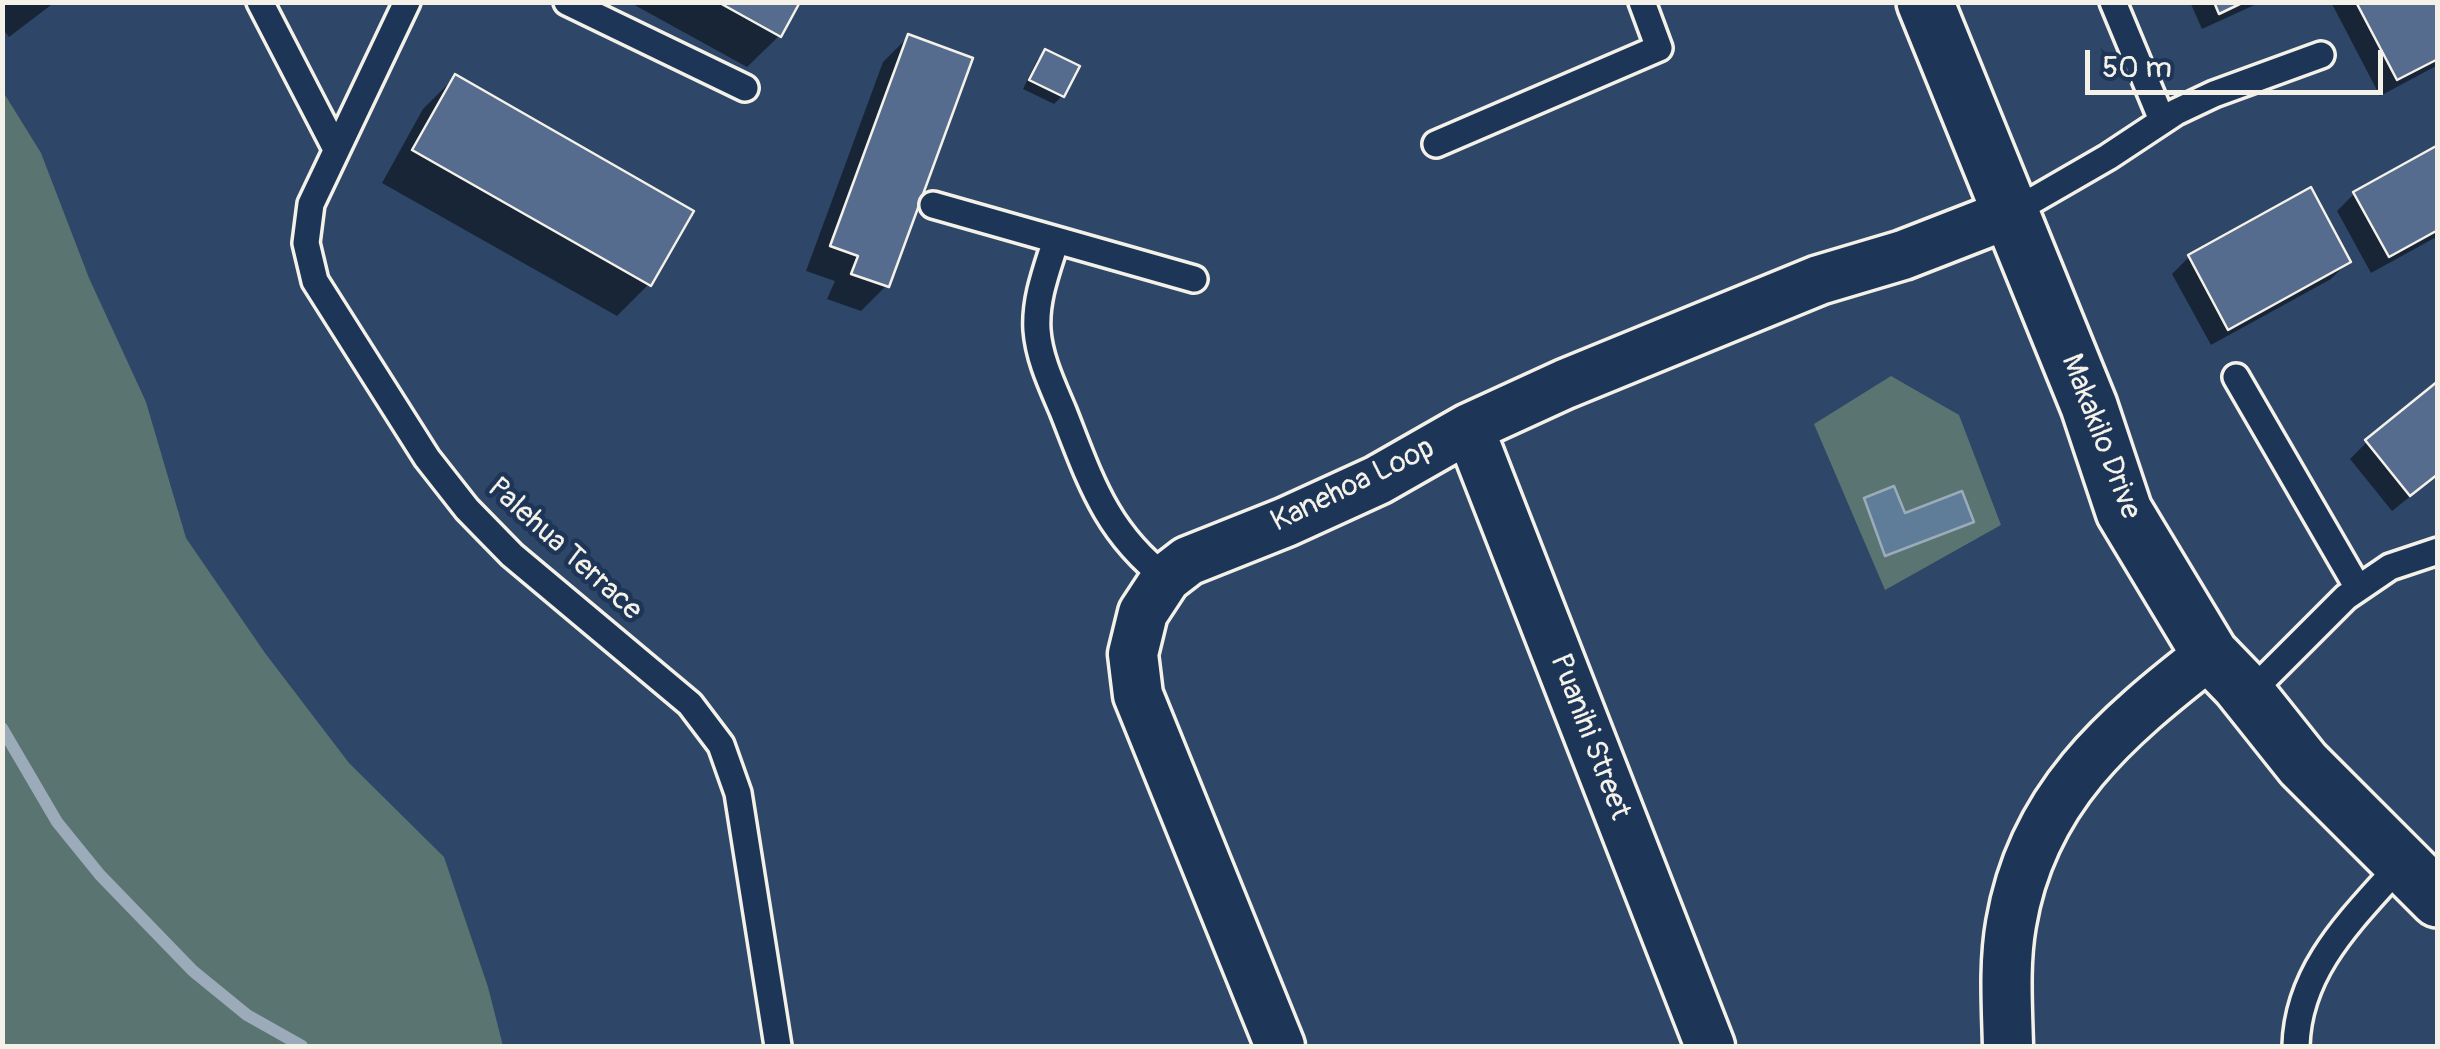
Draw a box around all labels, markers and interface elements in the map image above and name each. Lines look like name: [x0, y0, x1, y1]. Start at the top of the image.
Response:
scale bar: [2090, 30, 2388, 92]
text: 50 m: [2102, 49, 2172, 86]
street label: Makakilo Drive: [2052, 349, 2148, 525]
street label: Kanehoa Loop: [1265, 431, 1441, 541]
street label: Palehua Terrace: [479, 471, 649, 629]
street label: Puanihi Street: [1541, 649, 1637, 825]

